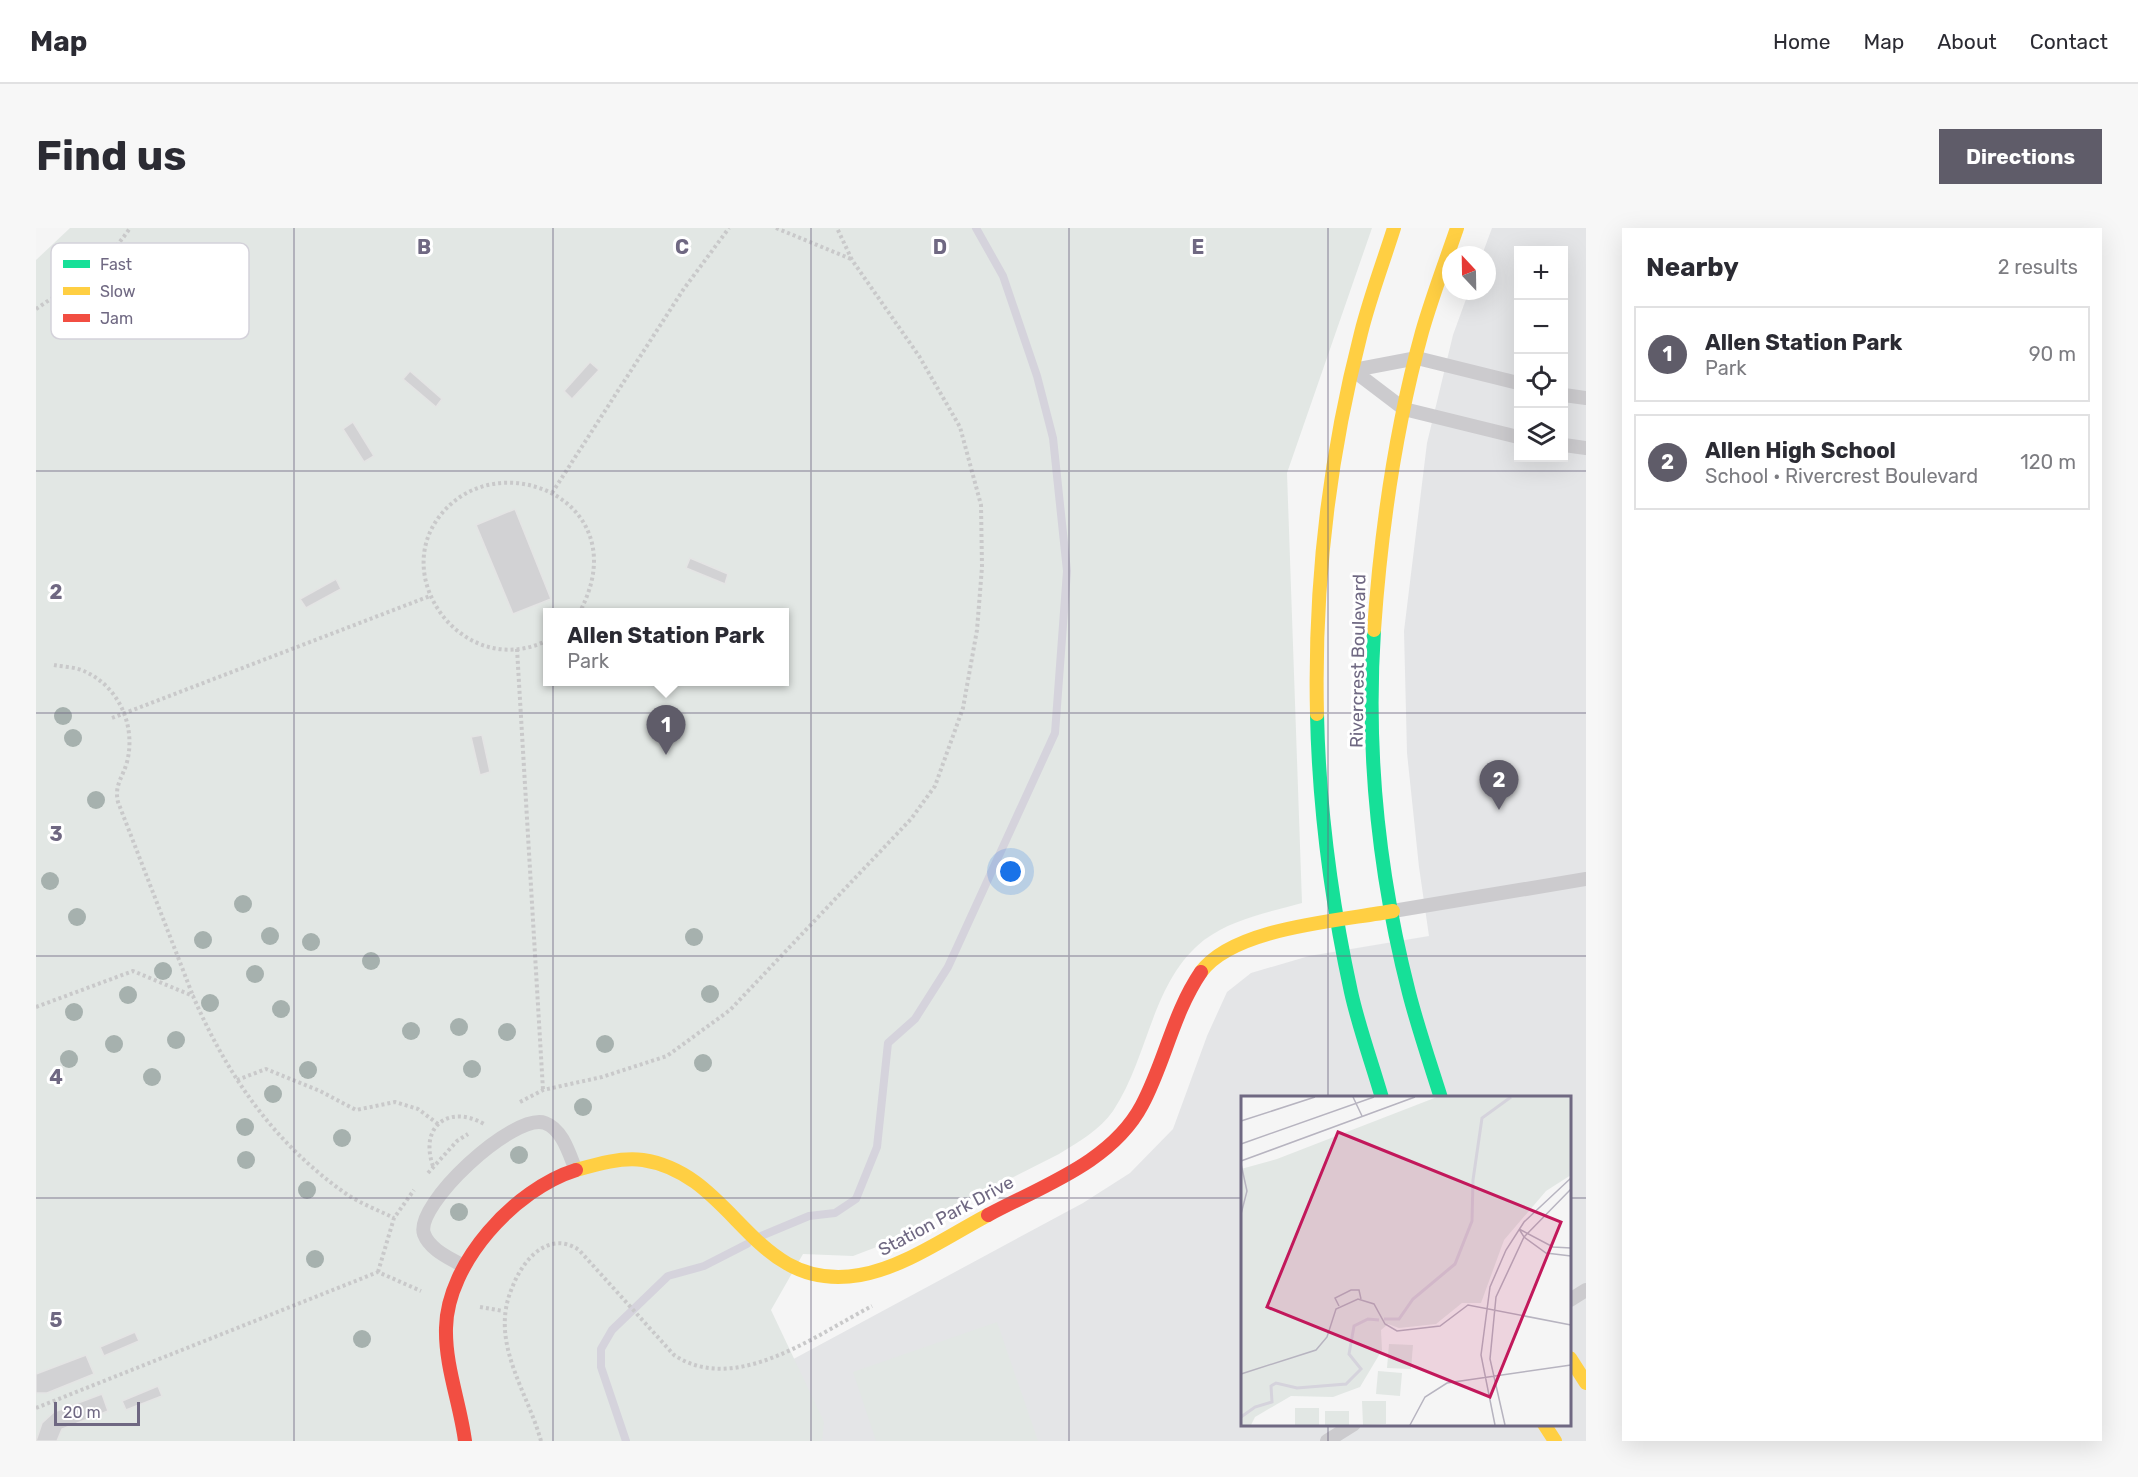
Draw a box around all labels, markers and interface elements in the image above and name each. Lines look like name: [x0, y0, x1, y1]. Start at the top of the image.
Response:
text: Map: [30, 25, 87, 58]
text: Home: [1773, 29, 1830, 54]
text: Map: [1863, 29, 1904, 54]
text: About: [1937, 29, 1997, 54]
text: Contact: [2030, 29, 2108, 54]
button: Directions: [1939, 129, 2102, 184]
text: Find us: [36, 131, 187, 181]
text: B: [417, 235, 431, 259]
text: C: [675, 235, 689, 259]
text: D: [933, 235, 947, 259]
text: E: [1192, 235, 1204, 259]
legend: [51, 243, 249, 339]
north arrow: [1442, 246, 1496, 300]
map controls: [1514, 246, 1568, 462]
button: +: [1514, 246, 1568, 300]
text: Nearby: [1646, 252, 1739, 283]
text: Fast: [100, 255, 132, 274]
text: 2 results: [1998, 255, 2078, 279]
text: Slow: [100, 282, 136, 301]
button: −: [1514, 300, 1568, 354]
text: Jam: [100, 309, 133, 328]
text: Allen Station Park: [1705, 329, 1902, 356]
text: 1: [1663, 342, 1672, 366]
text: 90 m: [2029, 342, 2076, 366]
button: locate: [1514, 354, 1568, 408]
text: Park: [1705, 356, 1747, 380]
button: layers: [1514, 408, 1568, 462]
text: Allen High School: [1705, 437, 1896, 464]
text: 2: [1661, 450, 1674, 474]
text: 120 m: [2020, 450, 2076, 474]
text: School · Rivercrest Boulevard: [1705, 464, 1978, 488]
street label: Rivercrest Boulevard: [1345, 574, 1371, 748]
text: 2: [50, 580, 63, 604]
popup: [543, 608, 789, 686]
text: Allen Station Park: [567, 622, 765, 649]
text: Park: [567, 649, 609, 673]
pin: 1: [646, 706, 686, 755]
pin: 2: [1480, 760, 1518, 810]
text: 3: [49, 822, 63, 846]
your location: [996, 857, 1025, 886]
text: 4: [49, 1065, 63, 1089]
inset map: [1241, 1096, 1571, 1426]
street label: Station Park Drive: [875, 1171, 1017, 1261]
text: 5: [50, 1308, 63, 1332]
scale bar: [54, 1399, 140, 1426]
text: 20 m: [63, 1403, 101, 1422]

